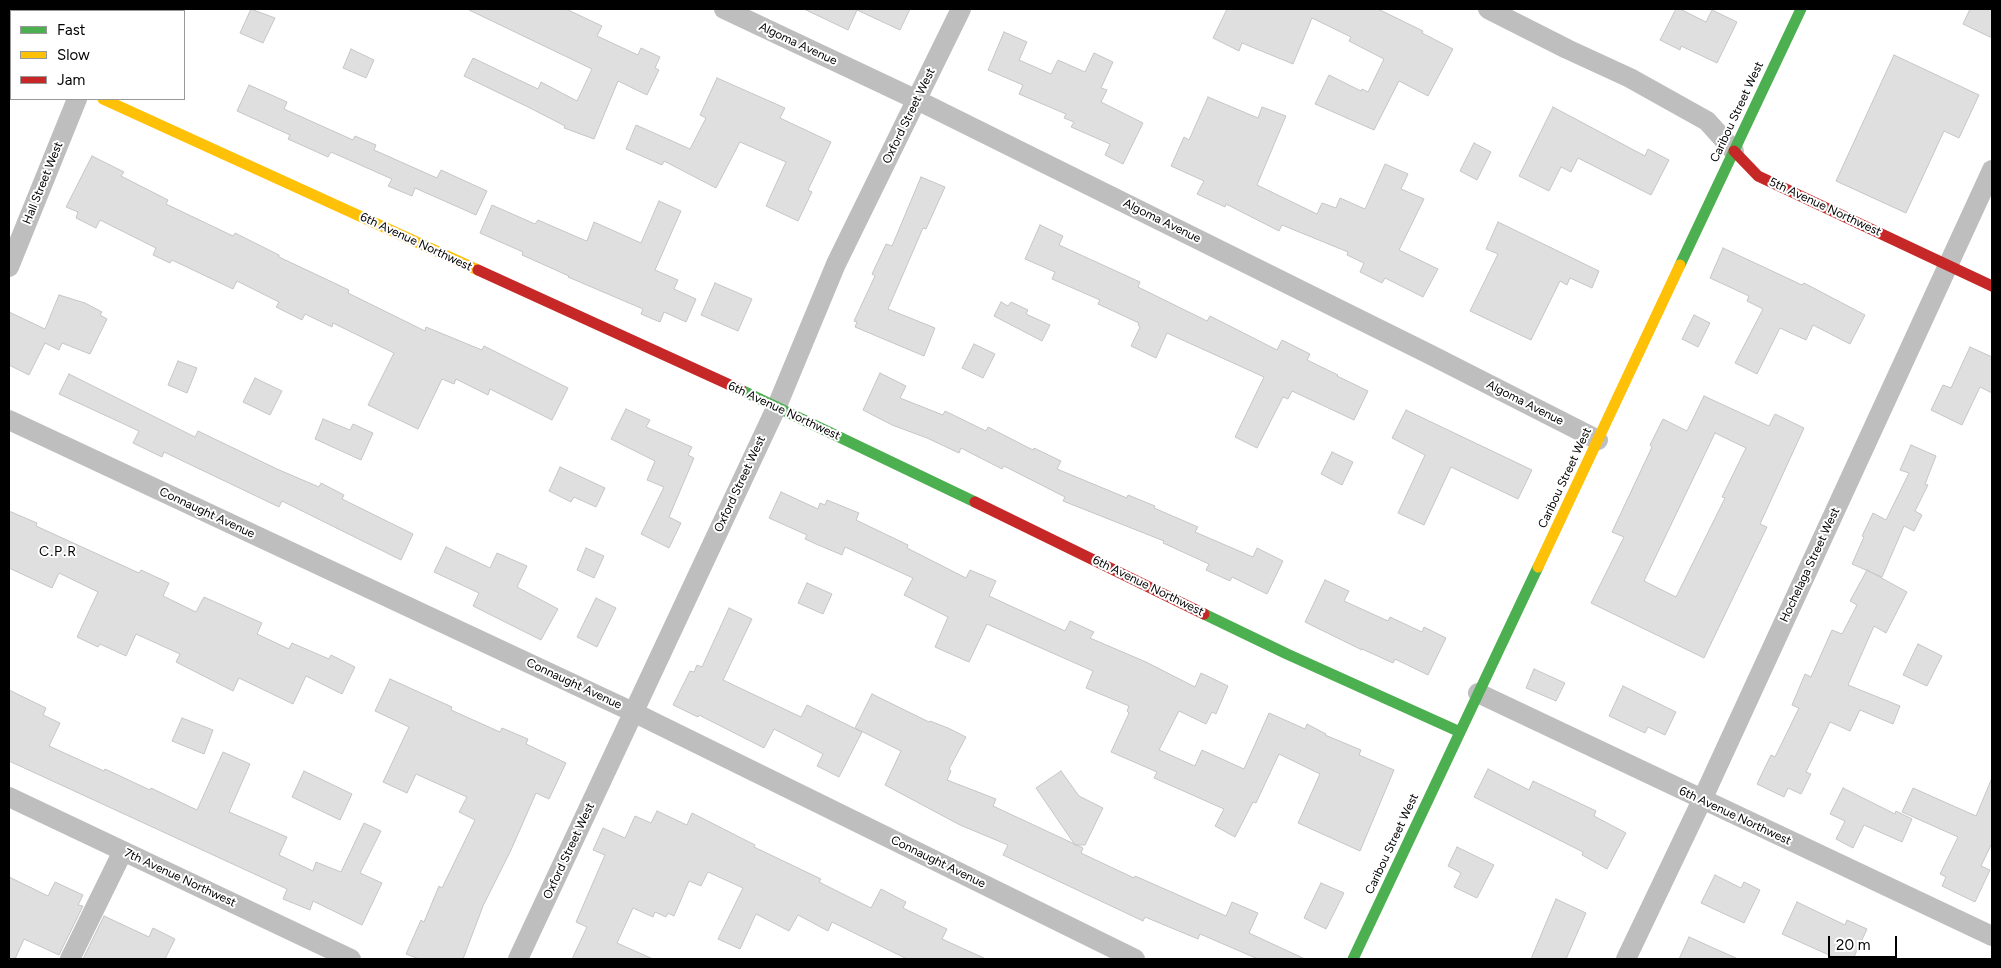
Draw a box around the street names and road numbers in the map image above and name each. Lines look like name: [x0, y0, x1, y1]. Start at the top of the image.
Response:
street label: Algoma Avenue: [757, 20, 839, 68]
street label: Caribou Street West: [1707, 59, 1767, 165]
street label: Oxford Street West: [880, 66, 938, 166]
street label: Hall Street West: [20, 140, 66, 226]
street label: 5th Avenue Northwest: [1767, 175, 1883, 239]
street label: Algoma Avenue: [1121, 196, 1203, 246]
street label: 6th Avenue Northwest: [358, 210, 474, 274]
street label: Algoma Avenue: [1484, 377, 1566, 429]
street label: 6th Avenue Northwest: [726, 379, 842, 443]
street label: Caribou Street West: [1535, 425, 1595, 531]
street label: Oxford Street West: [711, 434, 769, 534]
street label: Connaught Avenue: [157, 485, 257, 541]
street label: Hochelaga Street West: [1777, 505, 1843, 625]
street label: 6th Avenue Northwest: [1090, 553, 1206, 619]
street label: Connaught Avenue: [524, 656, 624, 712]
street label: 6th Avenue Northwest: [1677, 784, 1793, 848]
street label: Caribou Street West: [1362, 791, 1422, 897]
street label: Oxford Street West: [540, 801, 598, 901]
street label: Connaught Avenue: [888, 833, 988, 891]
street label: 7th Avenue Northwest: [122, 846, 238, 910]

